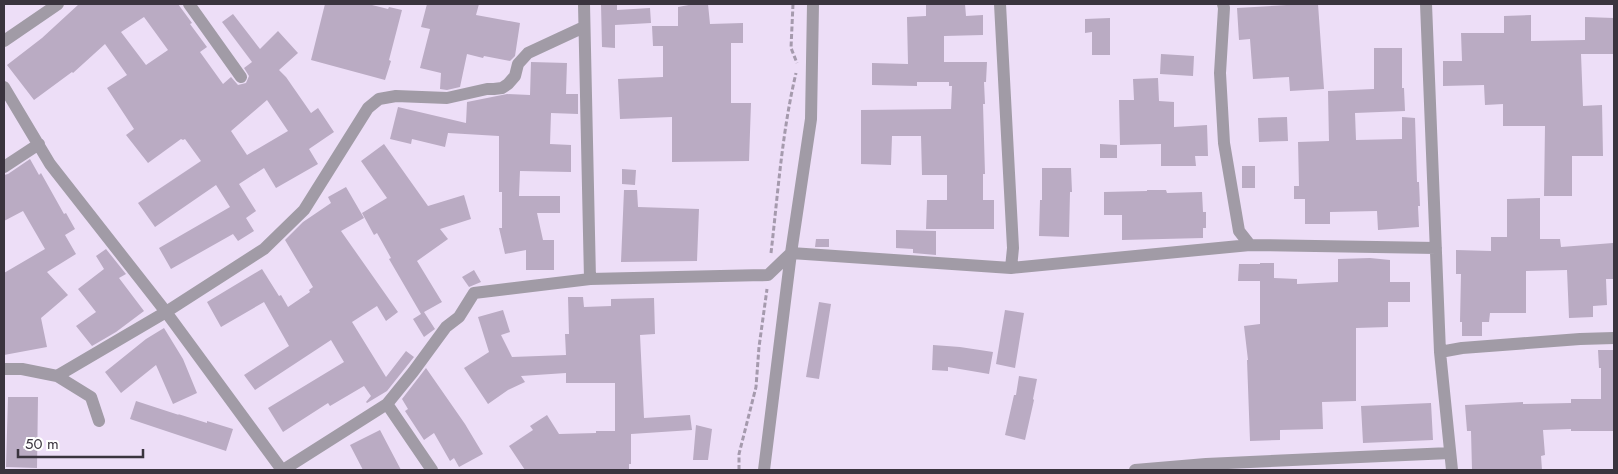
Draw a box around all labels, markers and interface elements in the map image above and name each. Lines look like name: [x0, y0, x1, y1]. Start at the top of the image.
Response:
scale bar: [18, 426, 142, 458]
text: 50 m: [25, 433, 59, 455]

